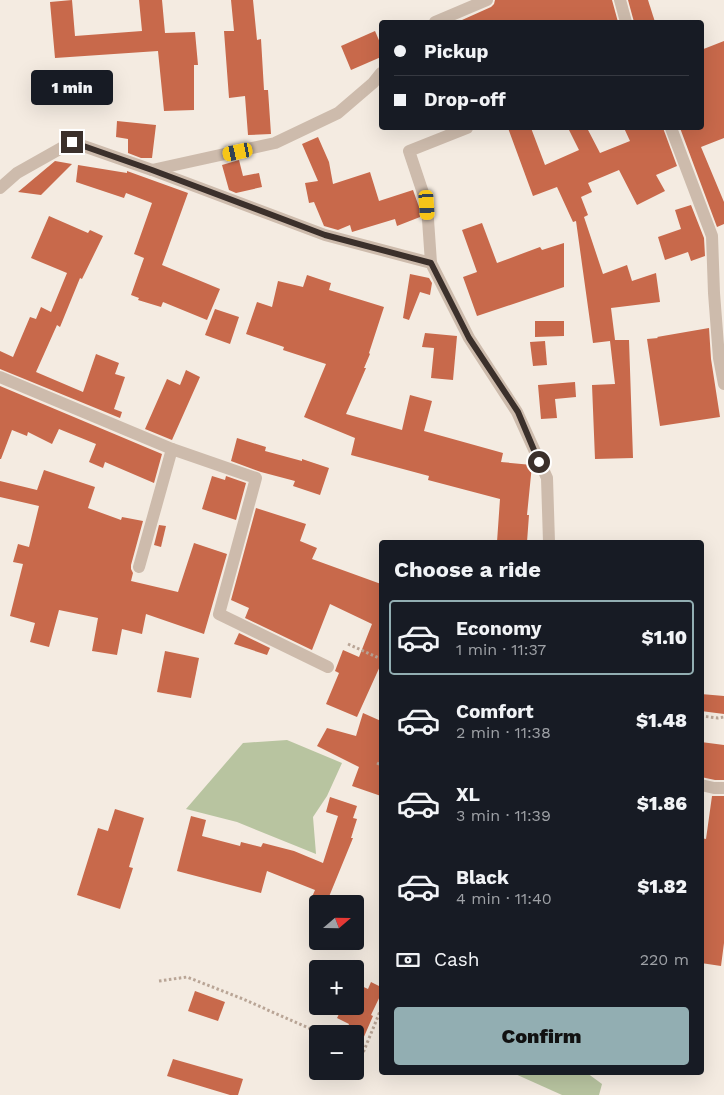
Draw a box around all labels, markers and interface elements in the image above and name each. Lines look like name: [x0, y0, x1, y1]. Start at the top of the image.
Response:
text: Pickup: [424, 40, 488, 63]
callout: 1 min: [31, 70, 113, 104]
text: 1 min: [51, 78, 93, 97]
text: Drop-off: [424, 88, 506, 111]
route end: [61, 131, 83, 153]
car: [221, 142, 254, 162]
car: [418, 190, 435, 220]
route start: [528, 451, 550, 473]
text: Choose a ride: [394, 557, 541, 582]
icon: car: [396, 615, 441, 660]
text: Economy: [456, 617, 541, 640]
text: $1.10: [642, 626, 687, 649]
text: 1 min · 11:37: [456, 640, 546, 659]
icon: car: [396, 698, 441, 743]
text: Comfort: [456, 700, 534, 723]
text: $1.48: [636, 709, 687, 732]
text: 2 min · 11:38: [456, 723, 551, 742]
icon: car: [396, 781, 441, 826]
text: XL: [456, 783, 480, 806]
text: $1.86: [637, 792, 687, 815]
text: 3 min · 11:39: [456, 806, 551, 825]
icon: car: [396, 864, 441, 909]
text: Black: [456, 866, 509, 889]
text: $1.82: [637, 875, 687, 898]
text: 4 min · 11:40: [456, 889, 552, 908]
north arrow: [309, 895, 364, 950]
map controls: [309, 895, 364, 1080]
icon: cash: [394, 946, 422, 974]
text: Cash: [434, 948, 480, 971]
text: 220 m: [640, 950, 689, 969]
button: +: [309, 960, 364, 1015]
button: Confirm: [394, 1007, 689, 1065]
button: −: [309, 1025, 364, 1080]

